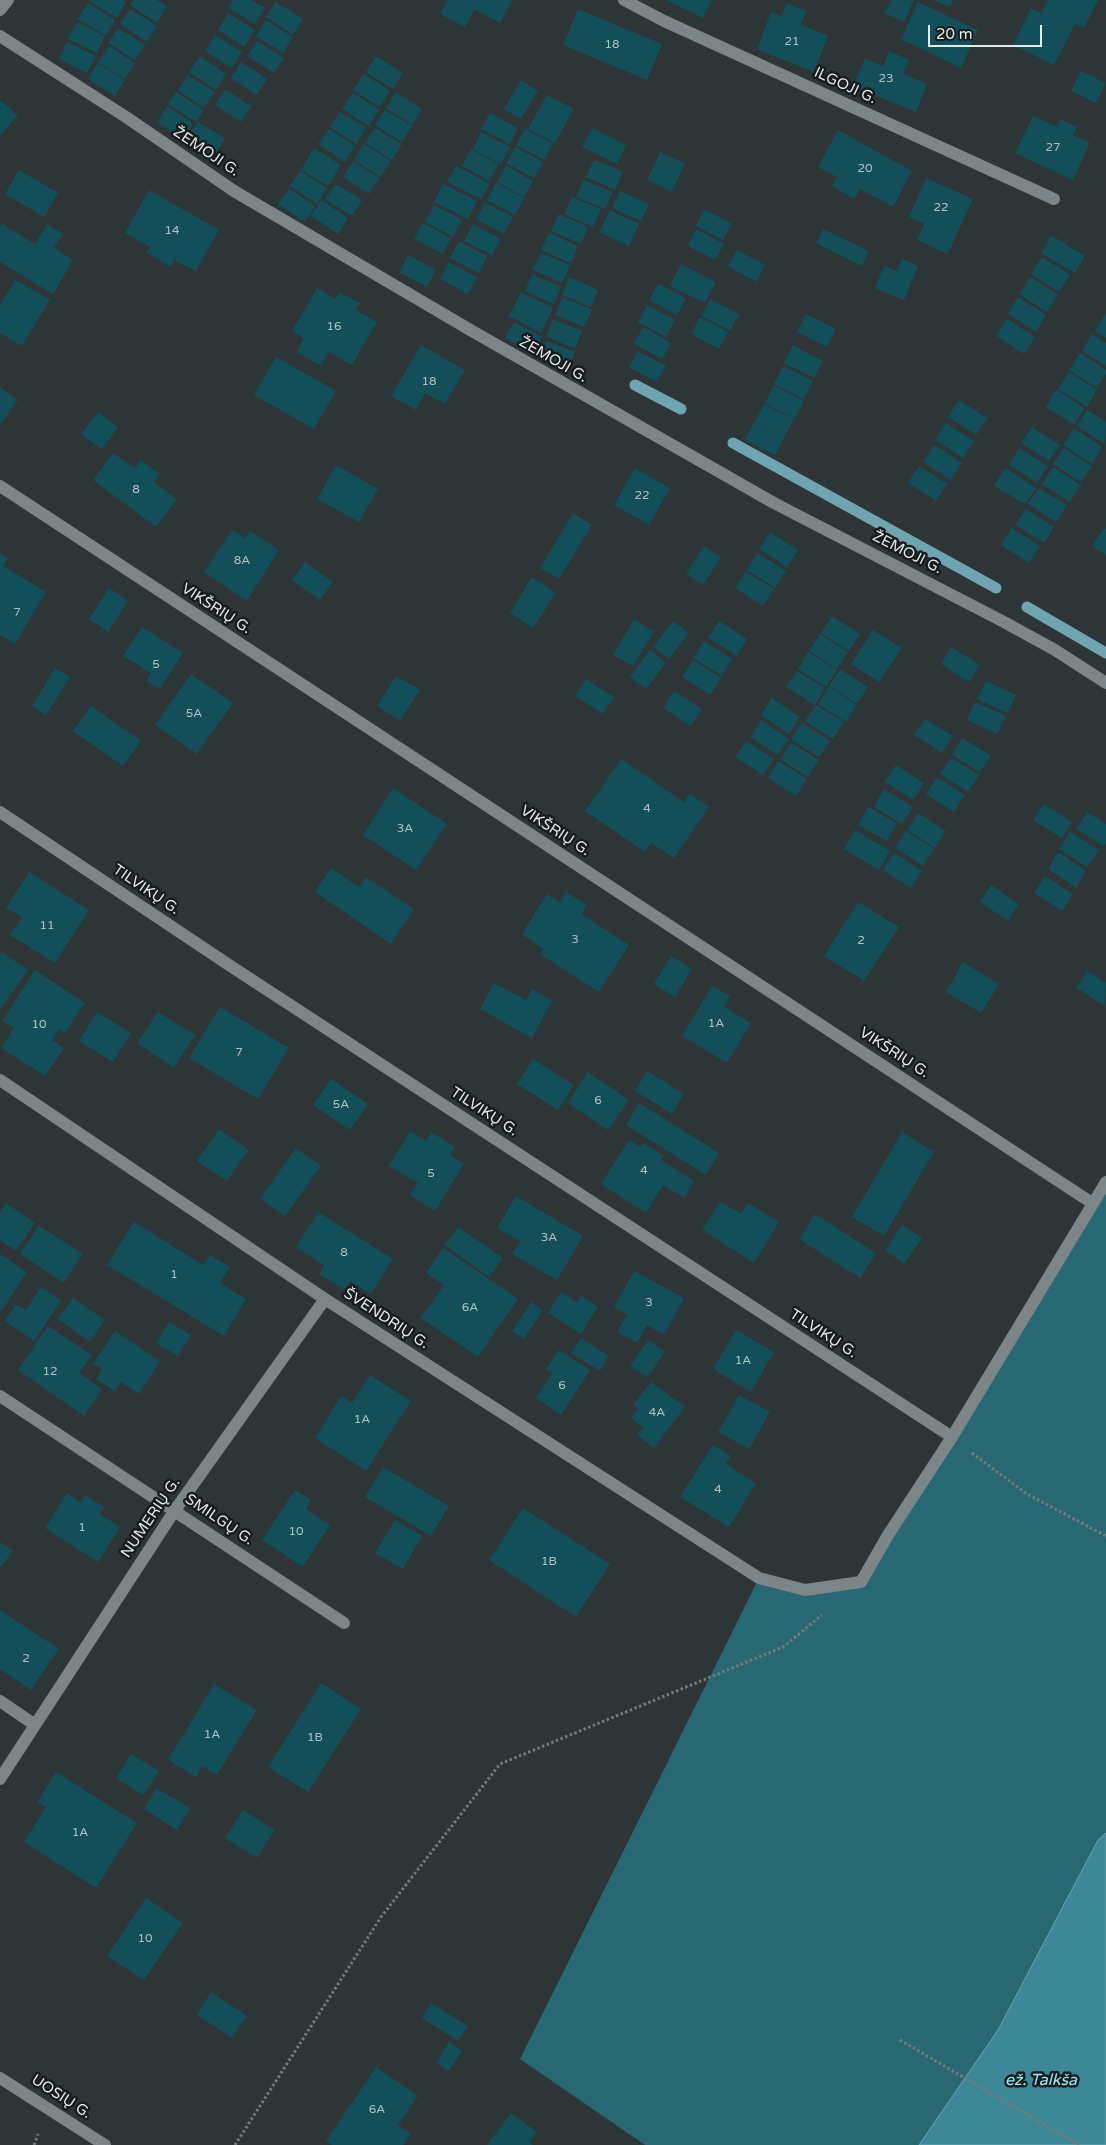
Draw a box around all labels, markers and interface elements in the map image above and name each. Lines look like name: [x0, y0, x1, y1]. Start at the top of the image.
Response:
scale bar: [931, 15, 1045, 47]
text: 20 m: [936, 25, 973, 43]
house number: 21: [784, 35, 800, 49]
house number: 18: [604, 38, 620, 52]
street label: ILGOJI G.: [811, 64, 879, 108]
house number: 23: [878, 72, 894, 86]
street label: ŽEMOJI G.: [169, 123, 243, 181]
house number: 27: [1045, 141, 1061, 155]
house number: 20: [857, 162, 873, 176]
house number: 22: [933, 201, 949, 215]
house number: 14: [164, 224, 180, 238]
house number: 16: [326, 320, 342, 334]
street label: ŽEMOJI G.: [516, 333, 590, 387]
house number: 18: [421, 375, 437, 389]
house number: 8: [132, 483, 140, 497]
house number: 22: [634, 489, 650, 503]
street label: ŽEMOJI G.: [869, 528, 945, 578]
house number: 8A: [234, 554, 250, 568]
street label: VIKŠRIŲ G.: [178, 580, 254, 638]
house number: 7: [13, 606, 21, 620]
house number: 5: [152, 658, 160, 672]
house number: 5A: [186, 707, 202, 721]
street label: VIKŠRIŲ G.: [517, 802, 593, 860]
house number: 4: [643, 802, 651, 816]
house number: 3A: [397, 822, 413, 836]
street label: TILVIKŲ G.: [109, 861, 183, 919]
house number: 11: [39, 919, 55, 933]
house number: 3: [571, 933, 579, 947]
house number: 2: [857, 934, 865, 948]
house number: 1A: [708, 1017, 724, 1031]
house number: 10: [31, 1018, 47, 1032]
street label: VIKŠRIŲ G.: [856, 1024, 932, 1082]
house number: 7: [235, 1046, 243, 1060]
street label: TILVIKŲ G.: [447, 1084, 521, 1140]
house number: 6: [594, 1094, 602, 1108]
house number: 5A: [333, 1098, 349, 1112]
house number: 4: [640, 1164, 648, 1178]
house number: 5: [427, 1167, 435, 1181]
house number: 3A: [541, 1231, 557, 1245]
house number: 8: [340, 1246, 348, 1260]
house number: 1: [170, 1268, 178, 1282]
street label: ŠVENDRIŲ G.: [340, 1285, 432, 1353]
house number: 3: [645, 1296, 653, 1310]
house number: 6A: [462, 1301, 478, 1315]
street label: TILVIKŲ G.: [786, 1306, 860, 1362]
house number: 1A: [735, 1354, 751, 1368]
house number: 12: [42, 1365, 58, 1379]
house number: 6: [558, 1379, 566, 1393]
house number: 4A: [649, 1406, 665, 1420]
house number: 1A: [354, 1413, 370, 1427]
street label: NUMERIŲ G.: [118, 1474, 184, 1562]
house number: 4: [714, 1483, 722, 1497]
street label: SMILGŲ G.: [181, 1491, 257, 1549]
house number: 1: [78, 1521, 86, 1535]
house number: 10: [288, 1525, 304, 1539]
house number: 1B: [541, 1555, 557, 1569]
house number: 2: [22, 1652, 30, 1666]
house number: 1A: [204, 1728, 220, 1742]
house number: 1B: [307, 1731, 323, 1745]
house number: 1A: [72, 1826, 88, 1840]
house number: 10: [137, 1932, 153, 1946]
street label: UOSIŲ G.: [28, 2071, 94, 2123]
water label: ež. Talkša: [1005, 2071, 1077, 2091]
house number: 6A: [369, 2103, 385, 2117]

